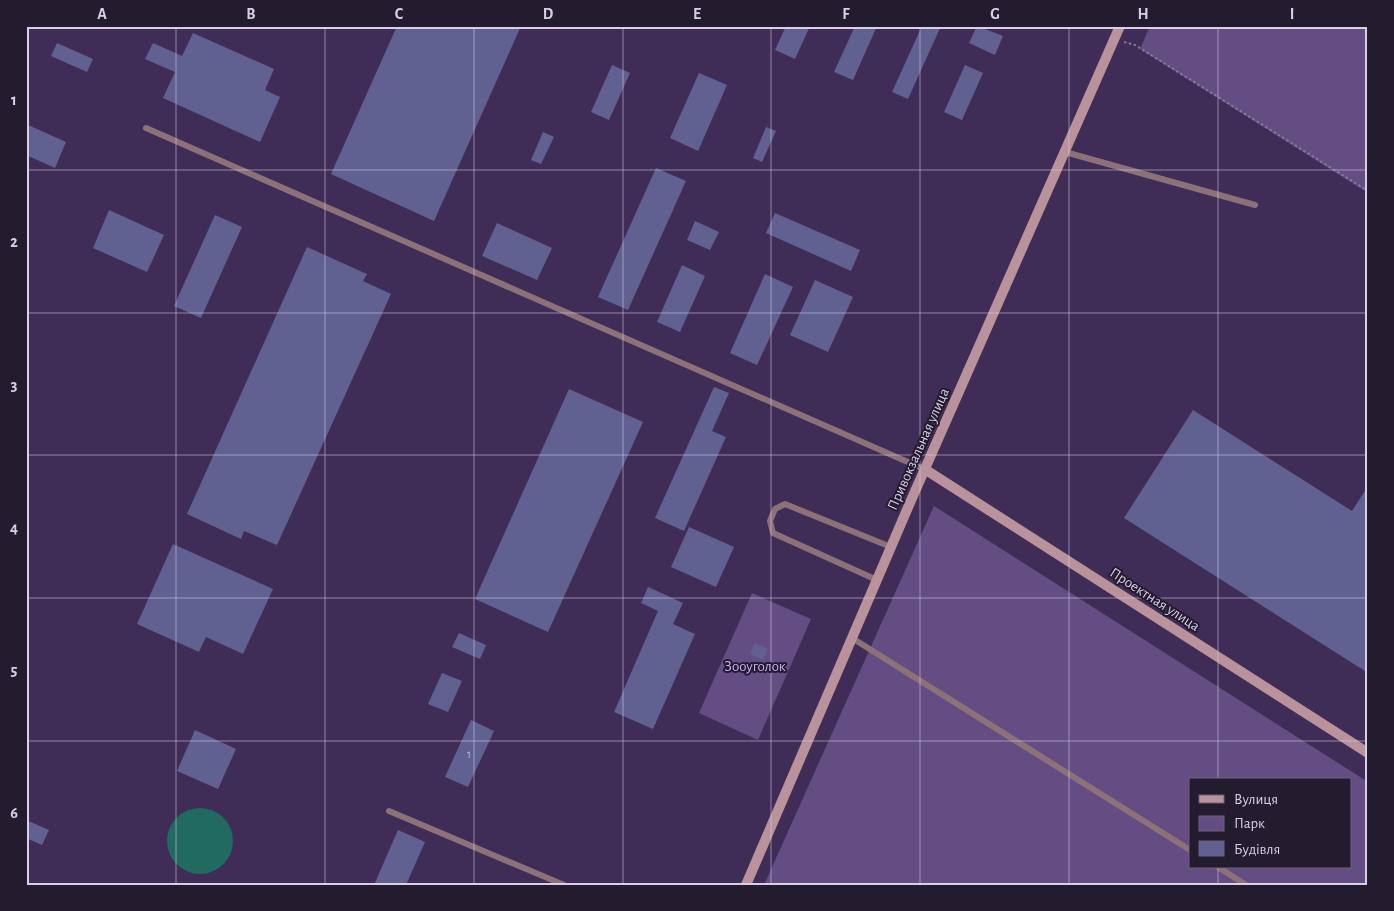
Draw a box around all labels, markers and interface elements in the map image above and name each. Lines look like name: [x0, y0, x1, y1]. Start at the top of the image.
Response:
text: A: [97, 6, 107, 22]
text: B: [246, 6, 256, 22]
text: C: [395, 6, 404, 22]
text: D: [543, 6, 554, 22]
text: E: [693, 6, 701, 22]
text: F: [842, 6, 850, 22]
text: G: [990, 6, 1000, 22]
text: H: [1137, 6, 1149, 22]
text: I: [1290, 6, 1294, 22]
text: 1: [11, 92, 17, 108]
text: 2: [10, 234, 18, 250]
text: 3: [11, 377, 18, 393]
street label: Привокзальная улица: [885, 386, 952, 513]
text: 4: [10, 520, 18, 536]
street label: Проектная улица: [1107, 565, 1203, 634]
park label: Зооуголок: [724, 659, 786, 674]
text: 5: [11, 662, 18, 678]
house number: 1: [467, 748, 471, 760]
legend: [1189, 778, 1352, 868]
text: Вулиця: [1234, 792, 1278, 807]
text: 6: [10, 805, 18, 821]
text: Парк: [1234, 816, 1265, 831]
text: Будівля: [1234, 842, 1280, 857]

